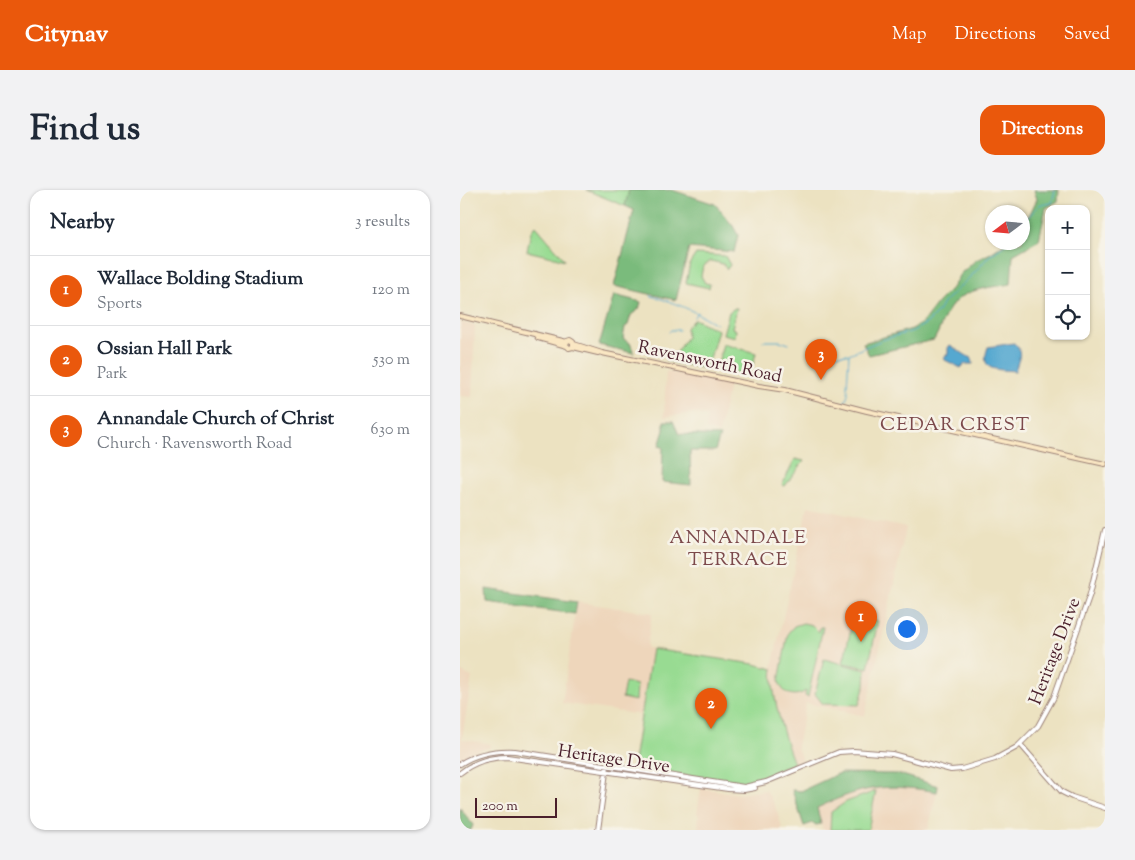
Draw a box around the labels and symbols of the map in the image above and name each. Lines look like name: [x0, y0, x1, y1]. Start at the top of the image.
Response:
north arrow: [985, 205, 1030, 250]
street label: Ravensworth Road: [635, 335, 784, 391]
pin: 3: [805, 339, 837, 380]
district label: CEDAR CREST: [880, 412, 1030, 439]
district label: ANNANDALE TERRACE: [669, 525, 807, 574]
street label: Heritage Drive: [1024, 594, 1088, 709]
pin: 1: [845, 601, 877, 642]
your location: [894, 616, 920, 642]
pin: 2: [695, 688, 727, 729]
street label: Heritage Drive: [556, 739, 671, 781]
scale bar: [475, 795, 558, 818]

